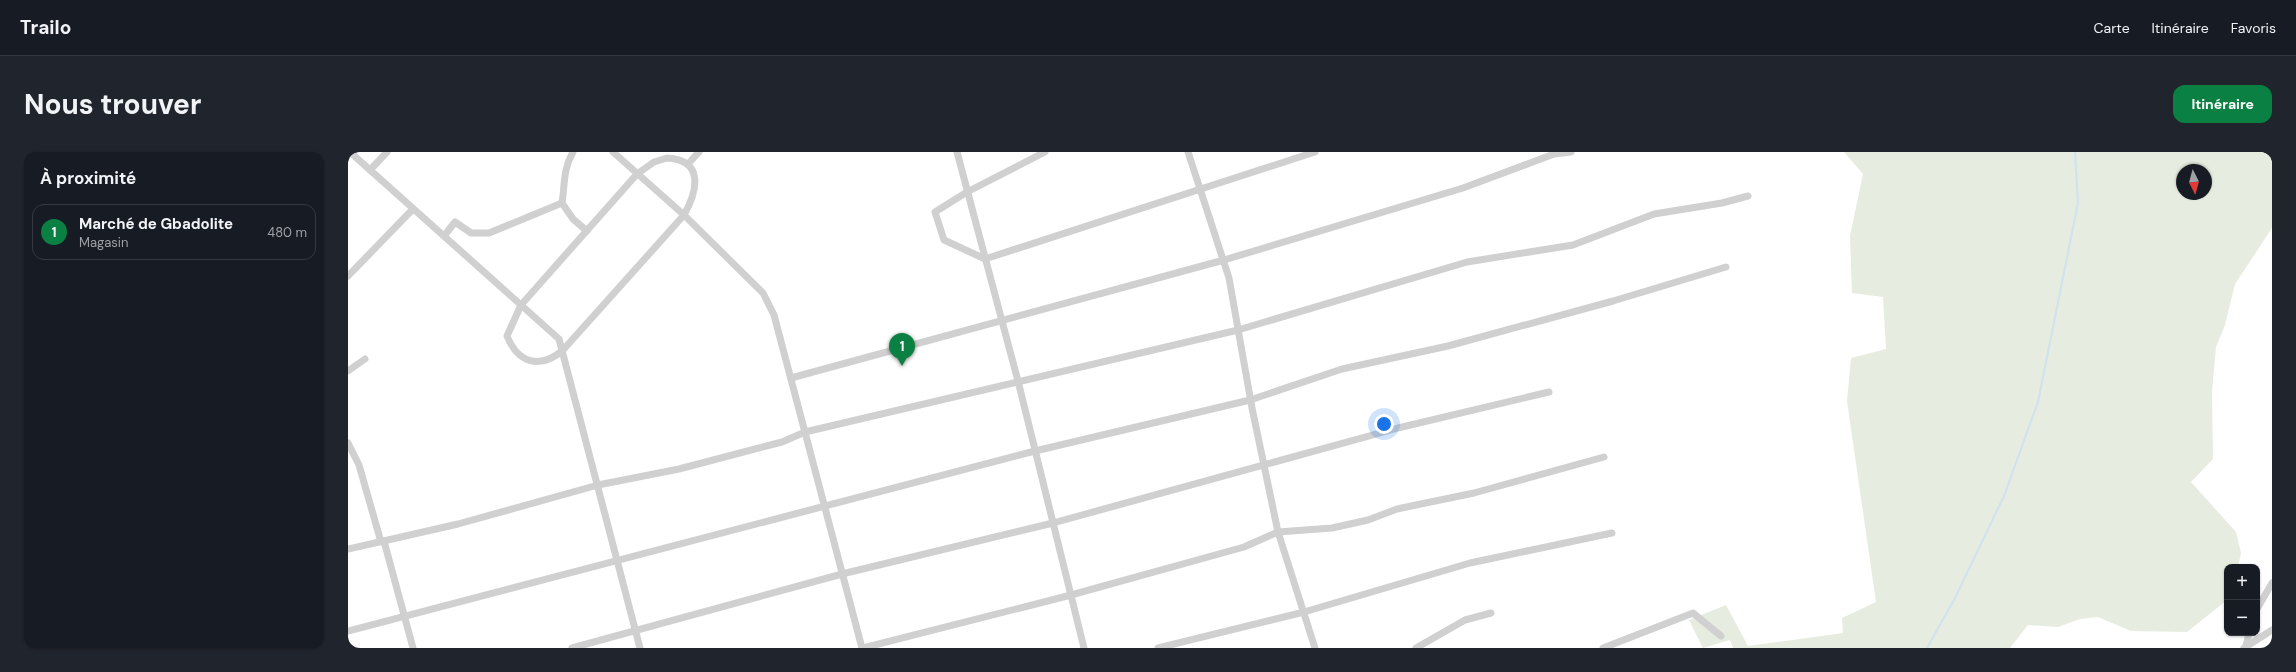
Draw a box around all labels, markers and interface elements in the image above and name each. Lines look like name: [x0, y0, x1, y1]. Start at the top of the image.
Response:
text: Trailo: [20, 15, 71, 40]
text: Carte: [2094, 19, 2130, 37]
text: Itinéraire: [2152, 19, 2209, 37]
text: Favoris: [2231, 19, 2276, 37]
button: Itinéraire: [2173, 85, 2272, 123]
text: Nous trouver: [24, 86, 201, 123]
north arrow: [2176, 164, 2212, 200]
text: À proximité: [40, 167, 136, 189]
text: Marché de Gbadolite: [79, 214, 233, 234]
text: 1: [52, 224, 56, 241]
text: 480 m: [267, 224, 307, 241]
text: Magasin: [79, 234, 128, 251]
pin: 1: [889, 333, 915, 366]
your location: [1374, 414, 1394, 434]
map controls: [2224, 564, 2260, 636]
button: +: [2224, 564, 2260, 600]
button: −: [2224, 600, 2260, 636]

